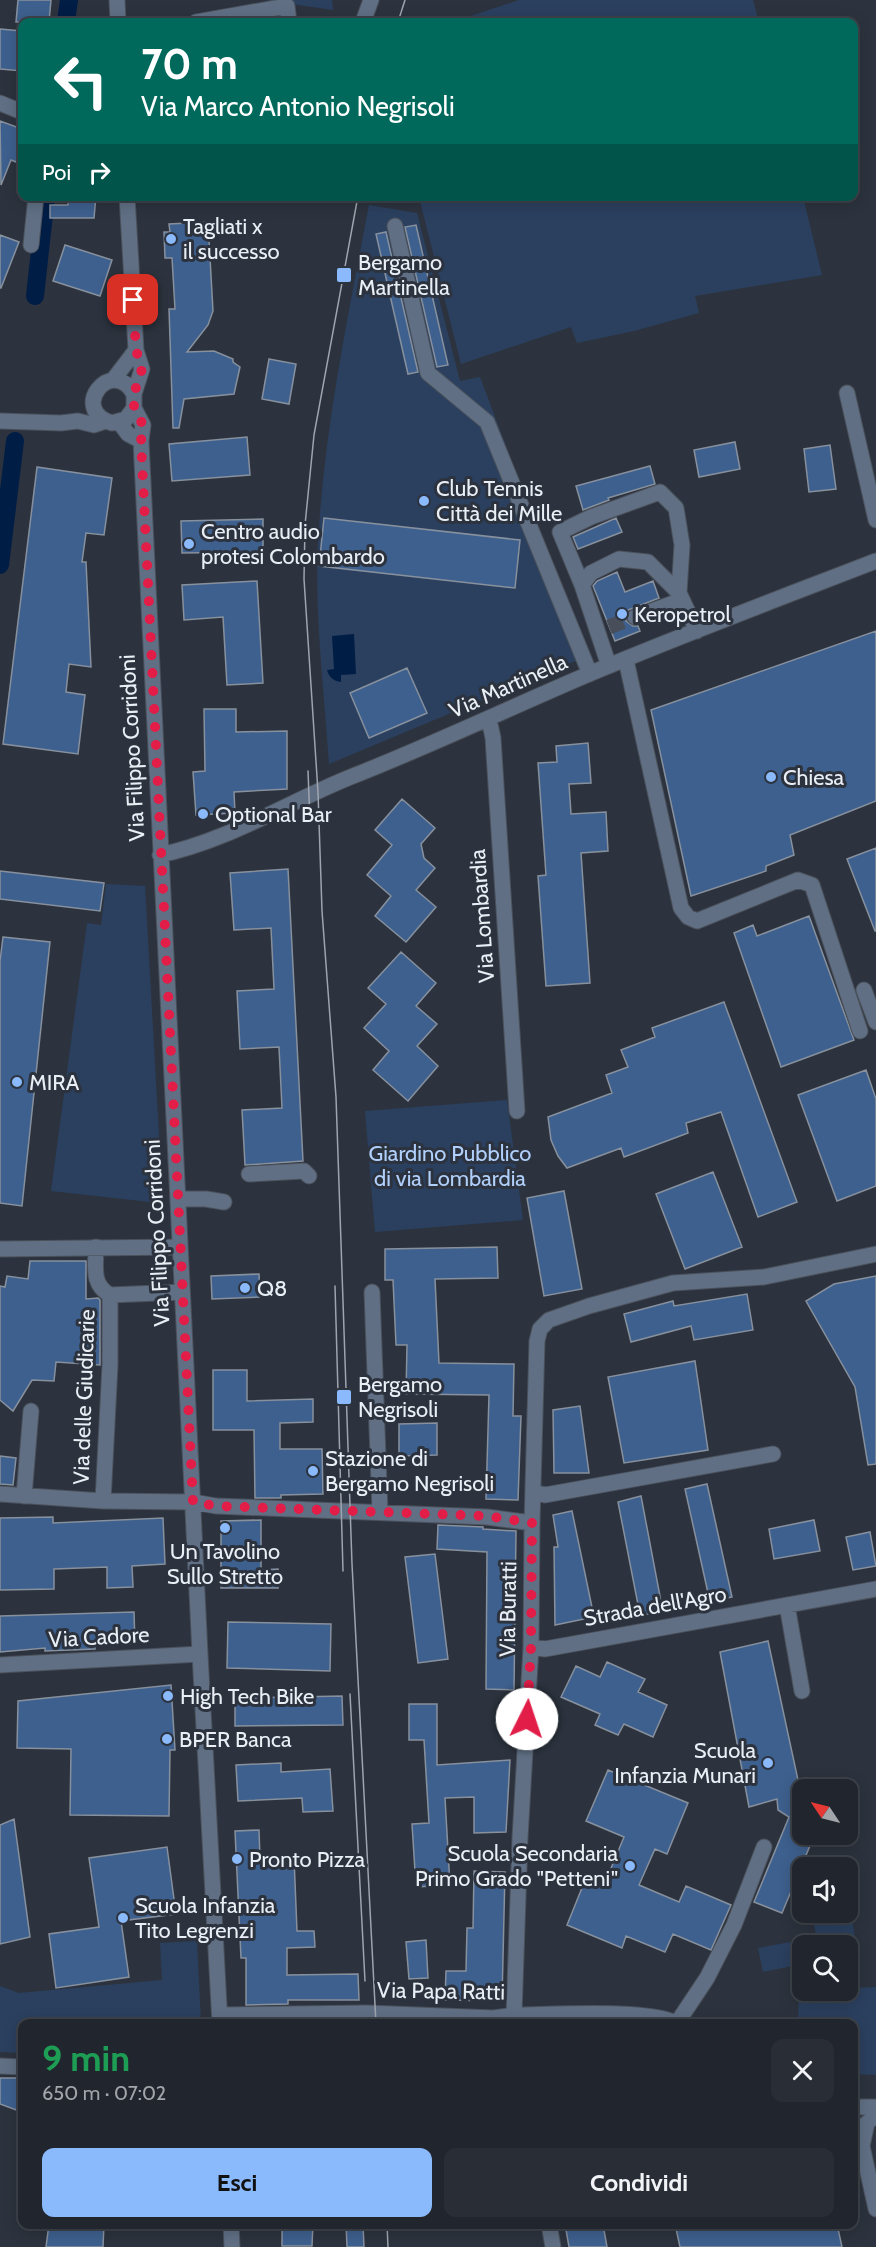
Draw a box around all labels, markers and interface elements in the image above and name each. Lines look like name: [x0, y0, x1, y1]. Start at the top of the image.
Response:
text: 70 m: [141, 38, 238, 90]
icon: left: [42, 42, 120, 120]
text: Via Marco Antonio Negrisoli: [141, 90, 455, 123]
icon: right: [83, 156, 116, 189]
text: Poi: [42, 159, 71, 186]
place label: Tagliati x il successo: [183, 213, 280, 265]
marker: Tagliati x il successo: [164, 232, 178, 246]
place label: Bergamo Martinella: [358, 249, 450, 301]
marker: Bergamo Martinella: [335, 266, 353, 284]
pin: [107, 274, 158, 325]
icon: arrive: [116, 283, 149, 316]
place label: Club Tennis Città dei Mille: [436, 475, 562, 527]
marker: Club Tennis Città dei Mille: [417, 494, 431, 508]
place label: Centro audio protesi Colombardo: [201, 518, 385, 570]
marker: Centro audio protesi Colombardo: [182, 537, 196, 551]
place label: Keropetrol: [634, 601, 731, 628]
marker: Keropetrol: [615, 607, 629, 621]
street label: Via Martinella: [445, 648, 572, 724]
street label: Via Filippo Corridoni: [114, 654, 150, 842]
place label: Chiesa: [783, 764, 845, 791]
marker: Chiesa: [764, 770, 778, 784]
place label: Optional Bar: [215, 801, 332, 828]
marker: Optional Bar: [196, 807, 210, 821]
street label: Via Lombardia: [464, 848, 500, 984]
place label: MIRA: [29, 1069, 80, 1096]
marker: MIRA: [10, 1075, 24, 1089]
street label: Via Filippo Corridoni: [139, 1139, 175, 1327]
park label: Giardino Pubblico di via Lombardia: [369, 1140, 531, 1192]
place label: Q8: [257, 1275, 287, 1302]
marker: Q8: [238, 1281, 252, 1295]
street label: Via delle Giudicarie: [67, 1309, 101, 1485]
place label: Bergamo Negrisoli: [358, 1371, 442, 1423]
marker: Bergamo Negrisoli: [335, 1388, 353, 1406]
place label: Stazione di Bergamo Negrisoli: [325, 1445, 494, 1497]
marker: Stazione di Bergamo Negrisoli: [306, 1464, 320, 1478]
marker: Un Tavolino Sullo Stretto: [218, 1521, 232, 1535]
place label: Un Tavolino Sullo Stretto: [167, 1538, 283, 1590]
street label: Via Buratti: [494, 1561, 522, 1657]
street label: Strada dell'Agro: [581, 1580, 729, 1632]
street label: Via Cadore: [48, 1621, 150, 1653]
place label: High Tech Bike: [180, 1683, 314, 1710]
position arrow: [495, 1687, 559, 1751]
marker: High Tech Bike: [161, 1689, 175, 1703]
place label: BPER Banca: [179, 1726, 292, 1753]
marker: BPER Banca: [160, 1732, 174, 1746]
place label: Scuola Infanzia Munari: [614, 1737, 756, 1789]
marker: Scuola Infanzia Munari: [761, 1756, 775, 1770]
north arrow: [792, 1779, 858, 1845]
map controls: [792, 1779, 858, 2001]
place label: Scuola Secondaria Primo Grado "Petteni": [415, 1840, 618, 1892]
place label: Pronto Pizza: [249, 1846, 366, 1873]
marker: Pronto Pizza: [230, 1852, 244, 1866]
button: sound: [792, 1857, 858, 1923]
marker: Scuola Secondaria Primo Grado "Petteni": [623, 1859, 637, 1873]
place label: Scuola Infanzia Tito Legrenzi: [135, 1892, 276, 1944]
marker: Scuola Infanzia Tito Legrenzi: [116, 1911, 130, 1925]
button: search: [792, 1935, 858, 2001]
street label: Via Papa Ratti: [377, 1976, 505, 2006]
text: 9 min: [42, 2036, 130, 2080]
button: close: [771, 2039, 834, 2102]
text: 650 m · 07:02: [42, 2081, 166, 2105]
button: Esci: [42, 2148, 432, 2217]
button: Condividi: [444, 2148, 834, 2217]

